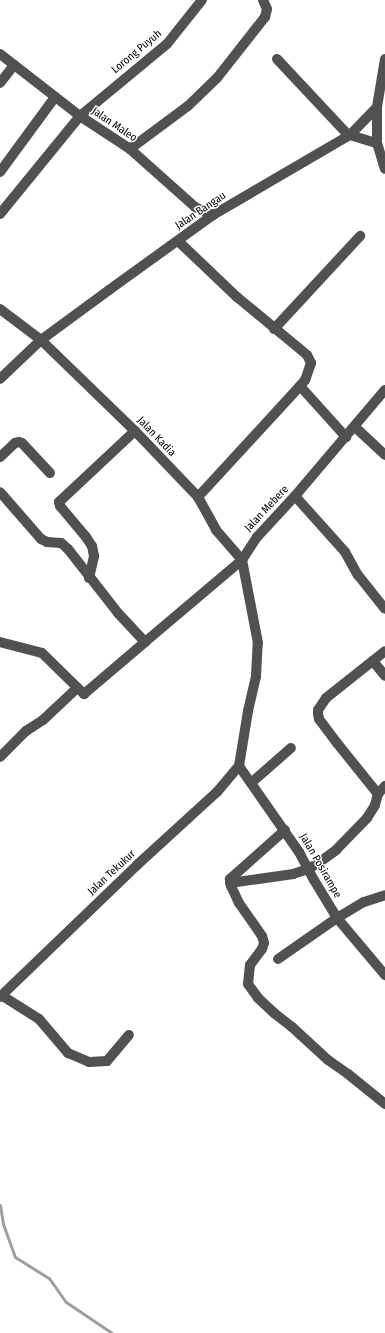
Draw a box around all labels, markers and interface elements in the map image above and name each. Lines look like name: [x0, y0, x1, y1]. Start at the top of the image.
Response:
street label: Lorong Puyuh: [109, 27, 165, 77]
street label: Jalan Maleo: [89, 105, 139, 145]
street label: Jalan Bangau: [173, 189, 229, 233]
street label: Jalan Kadia: [134, 414, 178, 460]
street label: Jalan Mebere: [242, 483, 292, 535]
street label: Jalan Posirampe: [296, 831, 344, 901]
street label: Jalan Tekukur: [85, 848, 139, 898]

